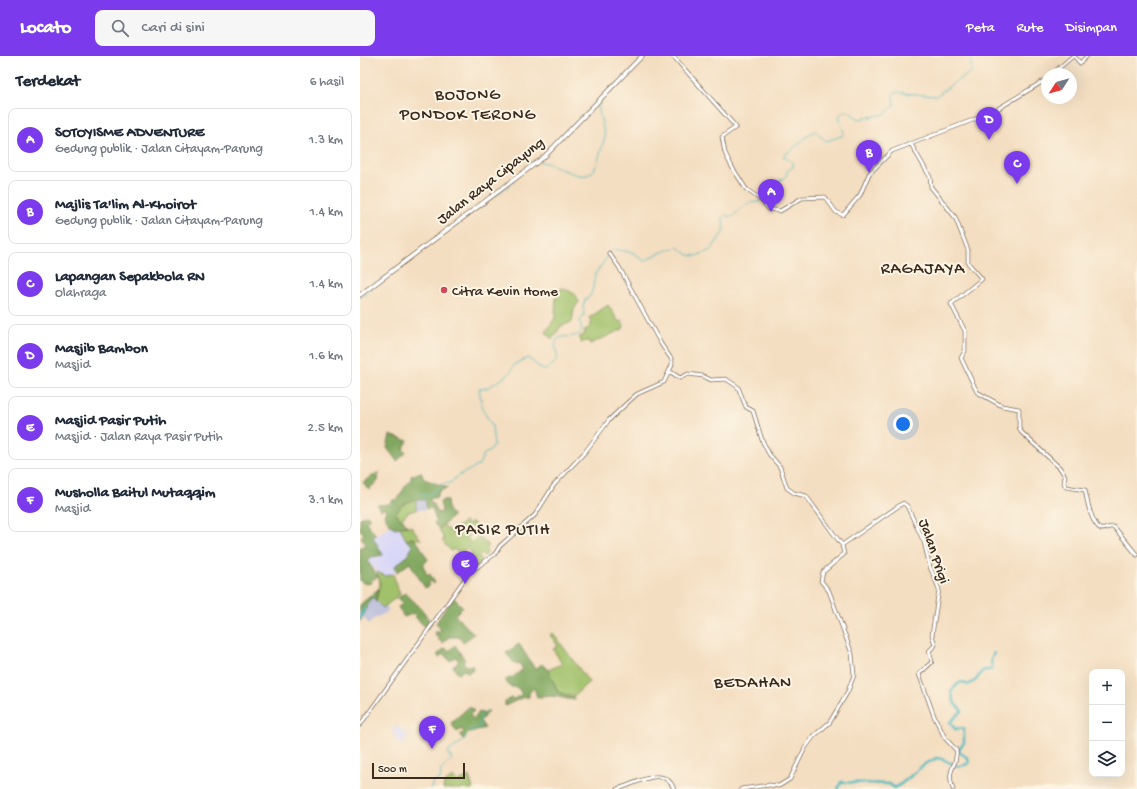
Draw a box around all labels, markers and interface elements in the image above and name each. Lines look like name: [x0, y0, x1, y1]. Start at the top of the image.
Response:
search box: [95, 10, 375, 46]
text: Locato: [20, 17, 71, 40]
icon: search: [109, 17, 131, 39]
text: Cari di sini: [141, 19, 205, 37]
text: Peta: [966, 20, 995, 37]
text: Rute: [1017, 20, 1043, 37]
text: Disimpan: [1065, 20, 1117, 37]
north arrow: [1041, 68, 1077, 104]
text: Terdekat: [16, 72, 80, 92]
text: 6 hasil: [310, 75, 344, 90]
district label: BOJONG PONDOK TERONG: [399, 86, 537, 126]
pin: D: [976, 107, 1002, 140]
text: SOTOYISME ADVENTURE: [55, 124, 204, 142]
text: A: [26, 133, 34, 148]
text: 1.3 km: [309, 133, 343, 148]
street label: Jalan Raya Cipayung: [434, 134, 548, 229]
pin: B: [856, 140, 882, 173]
text: Gedung publik · Jalan Citayam-Parung: [55, 142, 263, 157]
pin: C: [1004, 151, 1030, 184]
pin: A: [758, 179, 784, 212]
text: Majlis Ta'lim Al-Khoirot: [55, 196, 196, 214]
text: B: [27, 205, 33, 220]
text: 1.4 km: [309, 205, 343, 220]
text: Gedung publik · Jalan Citayam-Parung: [55, 214, 263, 229]
district label: RAGAJAYA: [881, 260, 965, 280]
text: Lapangan Sepakbola RN: [55, 268, 205, 286]
text: C: [26, 277, 34, 292]
text: 1.4 km: [309, 277, 343, 292]
place label: Citra Kevin Home: [452, 283, 558, 301]
marker: Citra Kevin Home: [439, 285, 449, 295]
text: Olahraga: [55, 286, 106, 301]
text: Masjib Bambon: [55, 340, 148, 358]
text: D: [26, 349, 34, 364]
text: 1.6 km: [309, 349, 343, 364]
text: Masjid: [55, 358, 90, 373]
text: Masjid Pasir Putih: [55, 412, 166, 430]
your location: [893, 414, 913, 434]
text: E: [26, 421, 34, 436]
text: 2.5 km: [308, 421, 343, 436]
text: Masjid · Jalan Raya Pasir Putih: [55, 430, 223, 445]
text: Musholla Baitul Mutaqqim: [55, 484, 215, 502]
text: F: [27, 493, 33, 508]
text: 3.1 km: [309, 493, 343, 508]
text: Masjid: [55, 502, 90, 517]
street label: Jalan Prigi: [914, 517, 953, 586]
district label: PASIR PUTIH: [455, 521, 550, 541]
pin: E: [452, 551, 478, 584]
map controls: [1089, 669, 1125, 777]
button: +: [1089, 669, 1125, 705]
district label: BEDAHAN: [713, 674, 792, 694]
button: −: [1089, 705, 1125, 741]
pin: F: [419, 716, 445, 749]
button: layers: [1089, 741, 1125, 777]
scale bar: [372, 761, 465, 780]
text: 500 m: [378, 764, 407, 776]

